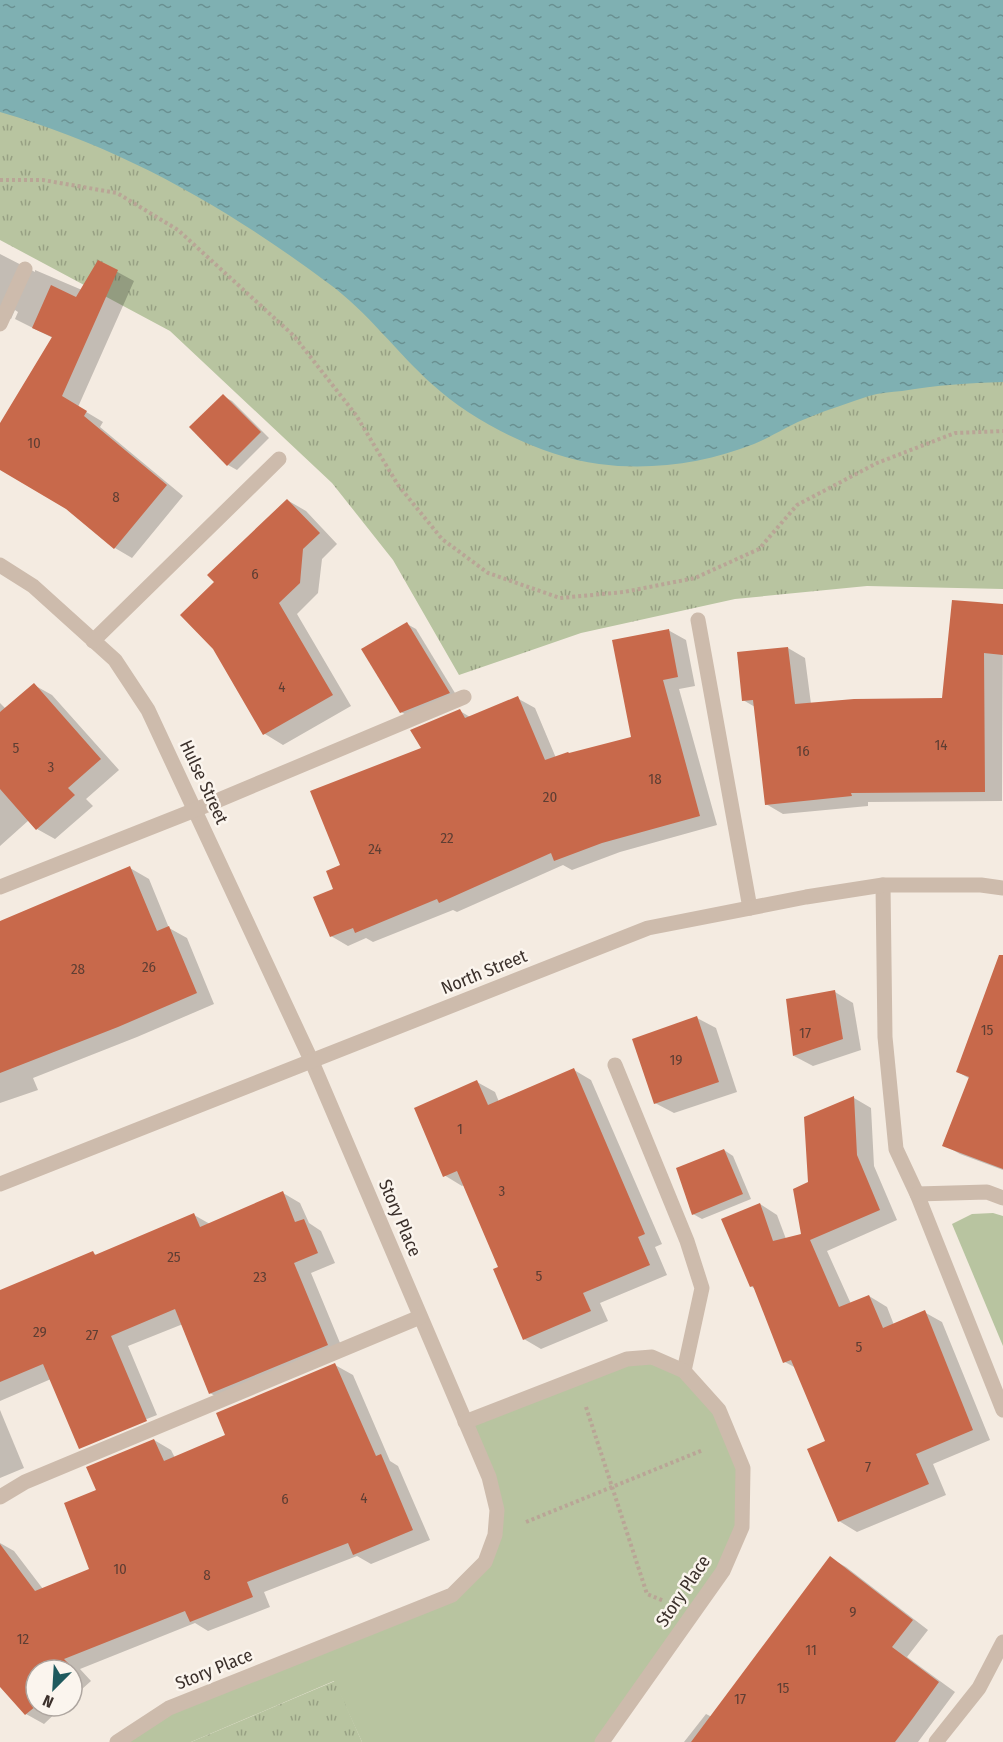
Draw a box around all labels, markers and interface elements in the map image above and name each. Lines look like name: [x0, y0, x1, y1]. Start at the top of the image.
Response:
house number: 10: [27, 434, 41, 452]
house number: 8: [112, 488, 120, 506]
house number: 6: [251, 565, 259, 583]
house number: 4: [278, 678, 286, 696]
street label: Hulse Street: [175, 736, 233, 828]
house number: 14: [934, 736, 948, 754]
house number: 5: [13, 739, 20, 757]
house number: 16: [796, 742, 810, 760]
house number: 3: [48, 758, 55, 776]
house number: 18: [648, 770, 662, 788]
house number: 20: [543, 788, 557, 806]
house number: 22: [440, 829, 454, 847]
house number: 24: [368, 840, 382, 858]
street label: North Street: [438, 945, 530, 999]
house number: 26: [142, 958, 156, 976]
house number: 28: [71, 960, 85, 978]
house number: 15: [981, 1021, 993, 1039]
house number: 17: [799, 1024, 811, 1042]
house number: 19: [669, 1051, 683, 1069]
house number: 1: [457, 1120, 463, 1138]
street label: Story Place: [374, 1176, 426, 1260]
house number: 3: [499, 1182, 506, 1200]
house number: 25: [167, 1248, 181, 1266]
house number: 5: [536, 1267, 543, 1285]
house number: 23: [253, 1268, 267, 1286]
house number: 29: [33, 1323, 47, 1341]
house number: 27: [86, 1326, 98, 1344]
house number: 5: [856, 1338, 863, 1356]
house number: 7: [865, 1458, 871, 1476]
house number: 4: [360, 1489, 368, 1507]
house number: 6: [281, 1490, 289, 1508]
street label: Story Place: [651, 1551, 715, 1631]
house number: 10: [113, 1560, 127, 1578]
house number: 8: [203, 1566, 211, 1584]
house number: 9: [849, 1603, 857, 1621]
house number: 12: [17, 1630, 30, 1648]
house number: 11: [805, 1641, 817, 1659]
street label: Story Place: [172, 1643, 256, 1694]
north arrow: [24, 1658, 84, 1718]
house number: 15: [777, 1679, 789, 1697]
house number: 17: [734, 1690, 746, 1708]
text: N: [40, 1691, 56, 1712]

